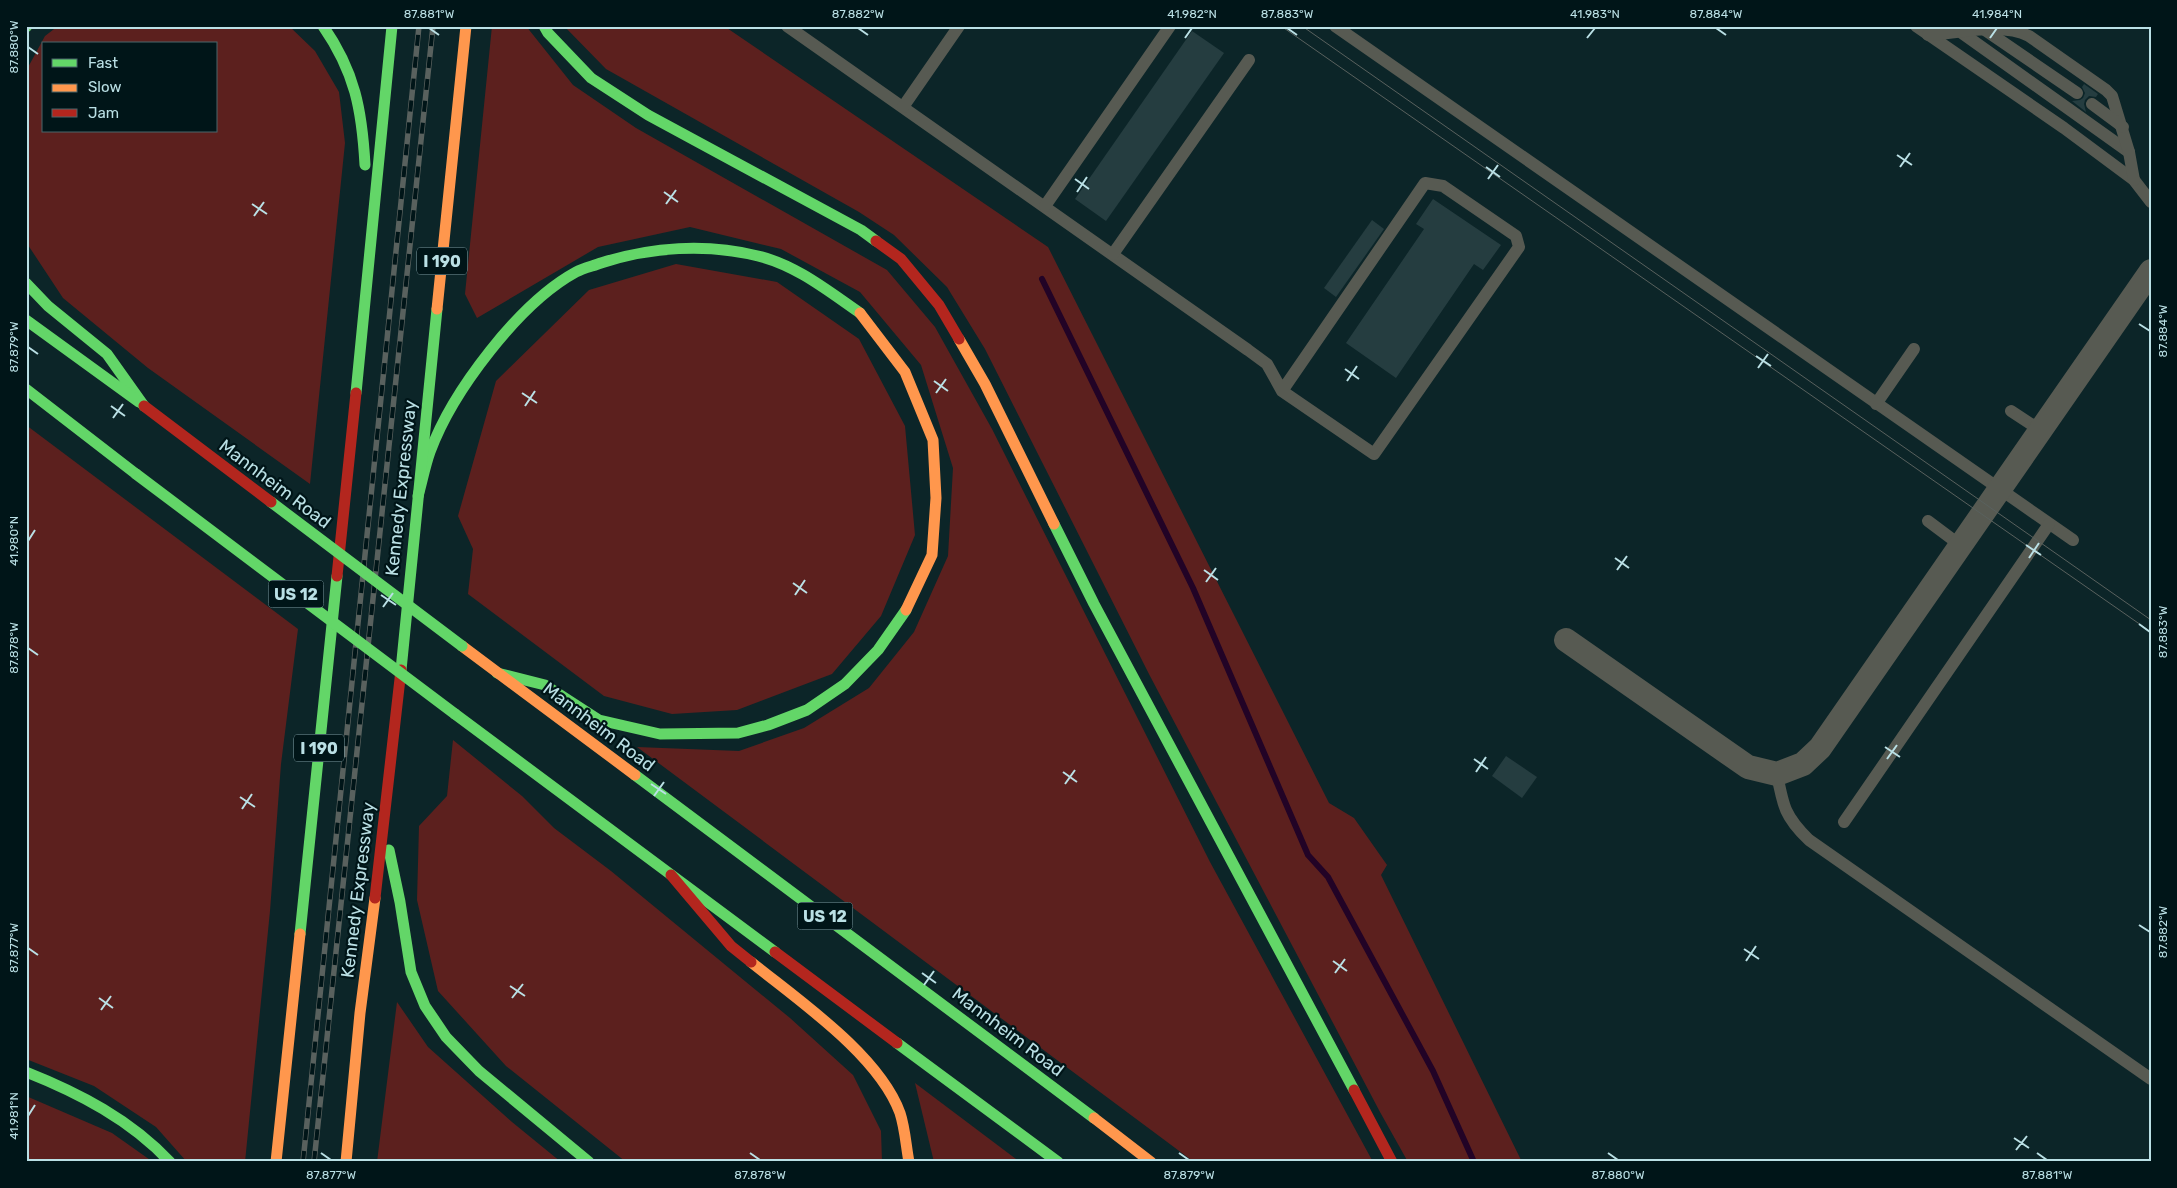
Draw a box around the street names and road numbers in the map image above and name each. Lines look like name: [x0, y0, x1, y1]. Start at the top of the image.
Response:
road number: I 190: [417, 248, 467, 274]
street label: Kennedy Expressway: [381, 399, 421, 577]
street label: Mannheim Road: [215, 435, 335, 533]
road number: US 12: [268, 580, 324, 608]
street label: Mannheim Road: [539, 678, 659, 776]
road number: I 190: [294, 734, 344, 761]
street label: Kennedy Expressway: [336, 801, 380, 979]
road number: US 12: [798, 902, 852, 929]
street label: Mannheim Road: [948, 983, 1068, 1081]

